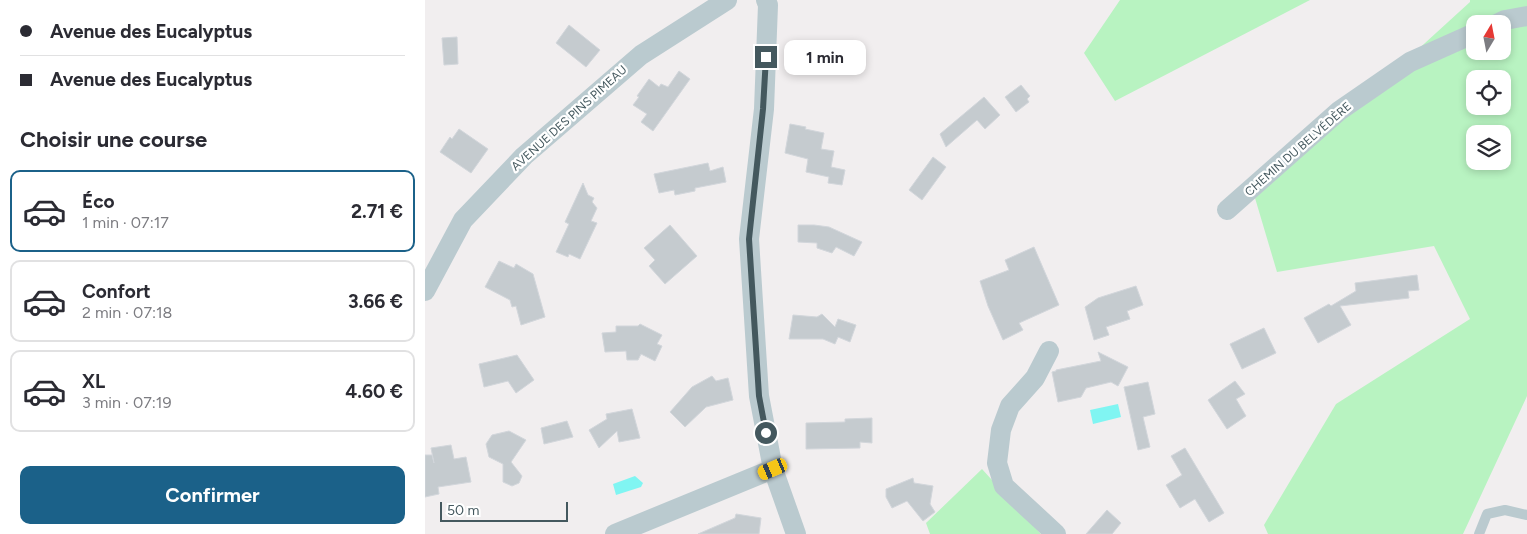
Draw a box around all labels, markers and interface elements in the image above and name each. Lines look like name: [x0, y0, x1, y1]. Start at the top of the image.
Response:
north arrow: [1466, 15, 1511, 60]
map controls: [1466, 15, 1511, 170]
text: Avenue des Eucalyptus: [50, 20, 252, 43]
callout: 1 min: [783, 40, 866, 74]
route end: [755, 46, 777, 68]
text: 1 min: [806, 48, 844, 67]
street label: AVENUE DES PINS PIMEAU: [508, 62, 630, 174]
text: Avenue des Eucalyptus: [50, 68, 252, 91]
button: locate: [1466, 70, 1511, 115]
street label: CHEMIN DU BELVÉDÈRE: [1242, 99, 1354, 199]
button: layers: [1466, 125, 1511, 170]
text: Choisir une course: [20, 126, 207, 153]
icon: car: [22, 189, 67, 234]
text: Éco: [82, 190, 115, 213]
text: 2.71 €: [351, 200, 403, 223]
text: 1 min · 07:17: [82, 213, 169, 232]
icon: car: [22, 279, 67, 324]
text: Confort: [82, 280, 151, 303]
text: 3.66 €: [348, 290, 403, 313]
text: 2 min · 07:18: [82, 303, 172, 322]
icon: car: [22, 369, 67, 414]
text: XL: [82, 370, 105, 393]
text: 4.60 €: [345, 380, 403, 403]
text: 3 min · 07:19: [82, 393, 171, 412]
route start: [755, 422, 777, 444]
car: [756, 456, 789, 482]
button: Confirmer: [20, 466, 405, 524]
scale bar: [440, 499, 567, 522]
text: 50 m: [447, 502, 479, 519]

